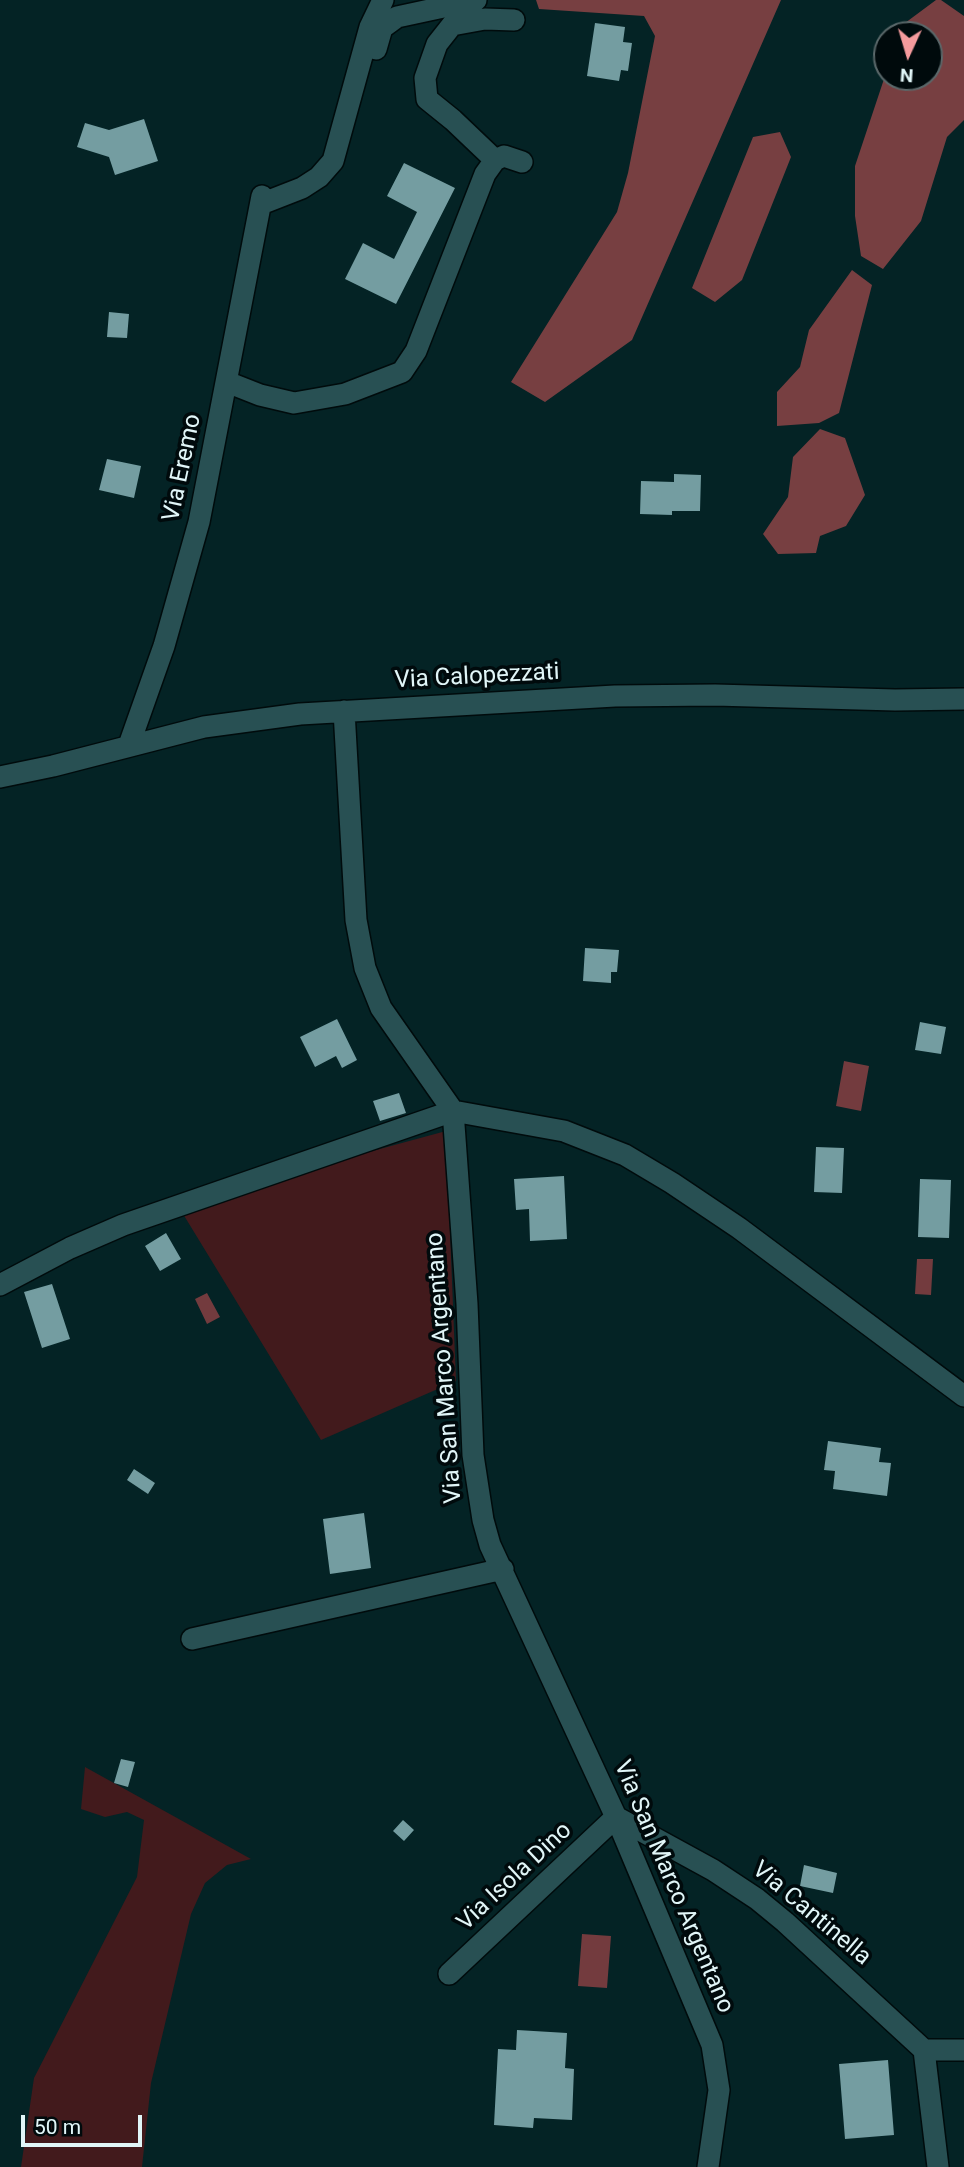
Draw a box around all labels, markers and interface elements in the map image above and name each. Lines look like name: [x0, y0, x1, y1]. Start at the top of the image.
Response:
north arrow: [873, 21, 943, 91]
text: N: [899, 64, 914, 87]
street label: Via Eremo: [158, 412, 208, 524]
street label: Via Calopezzati: [394, 658, 560, 696]
street label: Via San Marco Argentano: [421, 1232, 469, 1504]
street label: Via San Marco Argentano: [607, 1756, 739, 2018]
street label: Via Isola Dino: [452, 1817, 578, 1937]
street label: Via Cantinella: [746, 1856, 876, 1972]
scale bar: [24, 2100, 145, 2144]
text: 50 m: [34, 2115, 81, 2139]

